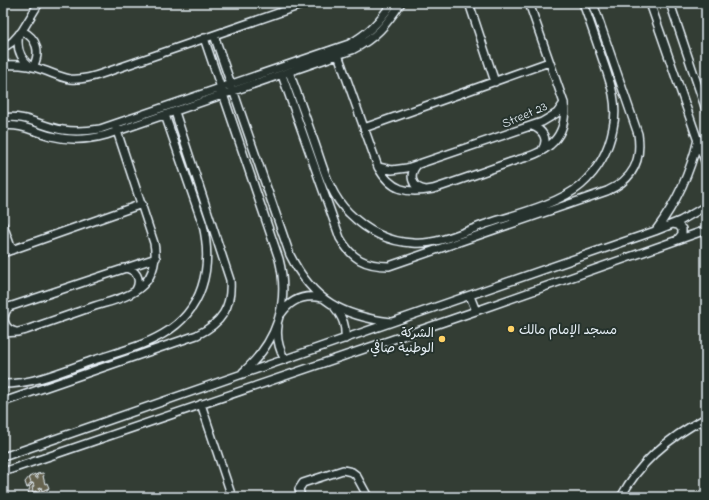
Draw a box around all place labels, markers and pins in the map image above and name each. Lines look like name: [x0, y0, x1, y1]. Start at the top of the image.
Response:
place label: مسجد الإمام مالك: [519, 321, 617, 340]
place label: الشركة الوطنية صافي: [370, 324, 434, 358]
marker: مسجد الإمام مالك: [506, 324, 516, 334]
marker: الشركة الوطنية صافي: [437, 334, 447, 344]

